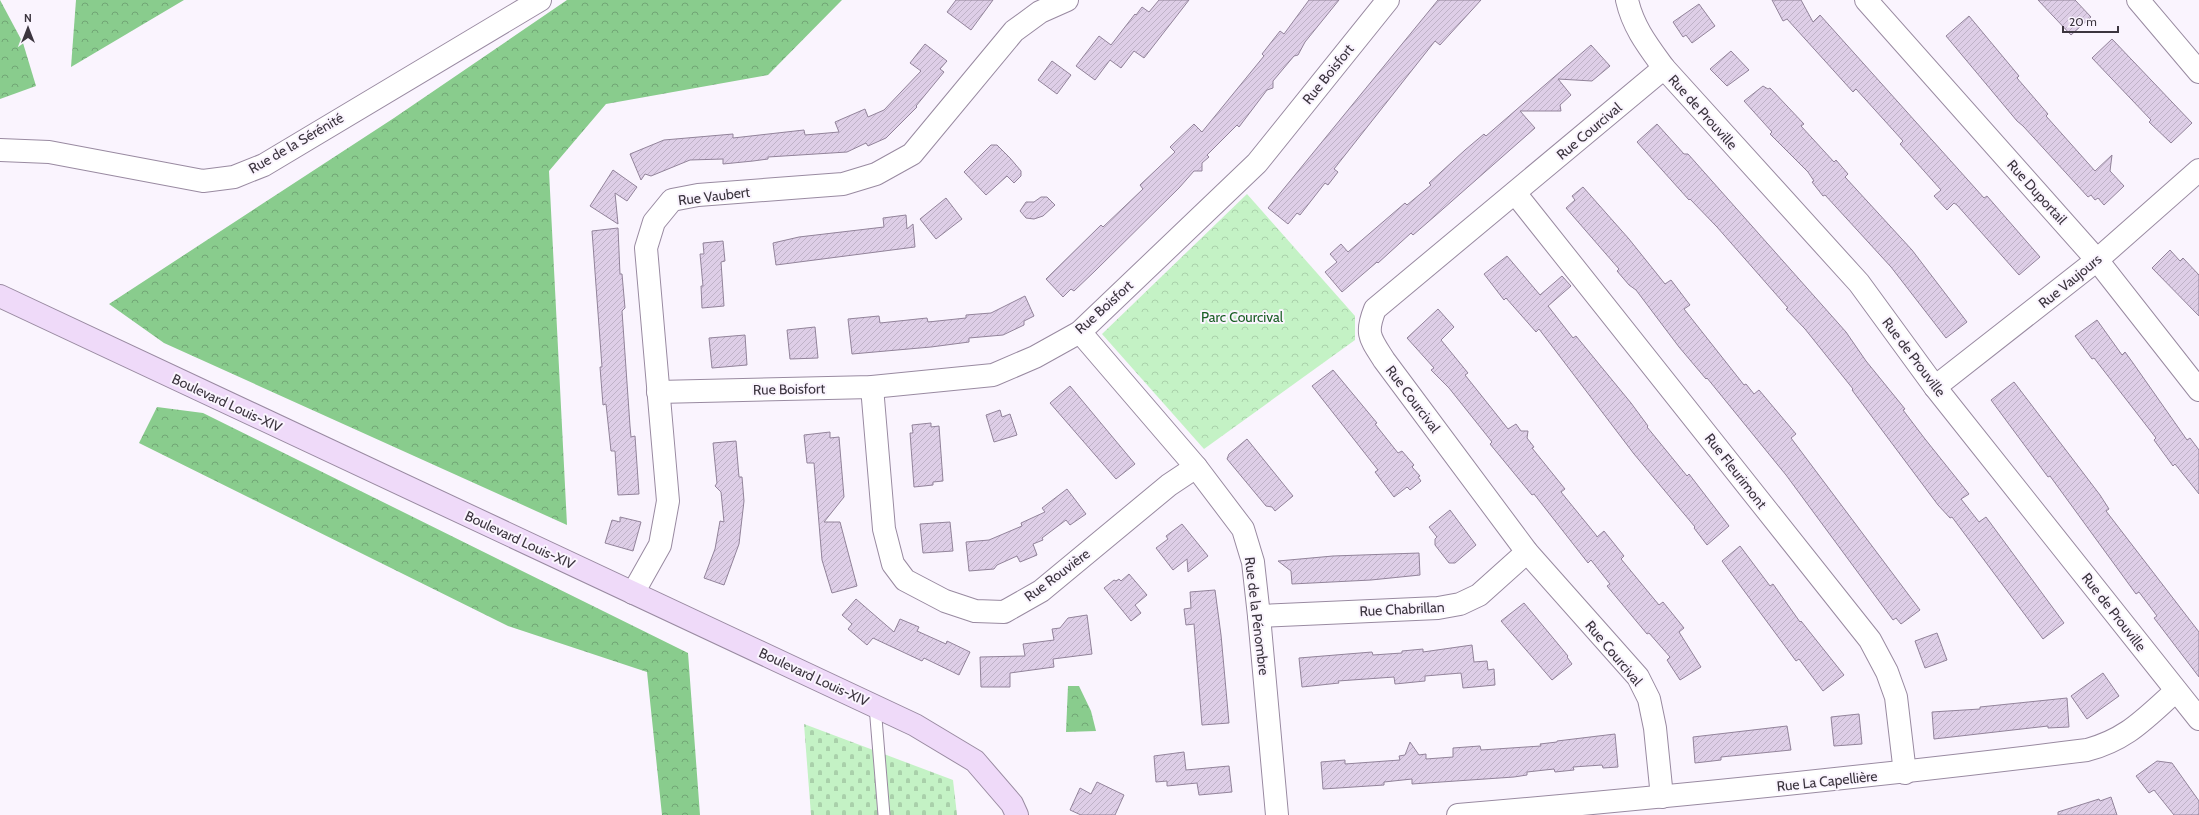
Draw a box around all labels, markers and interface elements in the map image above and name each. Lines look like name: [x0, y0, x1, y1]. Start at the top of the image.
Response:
north arrow: [8, 8, 48, 48]
scale bar: [2063, 8, 2118, 34]
text: N: [24, 11, 32, 25]
text: 20 m: [2069, 14, 2097, 29]
street label: Rue Boisfort: [1298, 40, 1358, 108]
street label: Rue de Prouville: [1665, 71, 1741, 153]
street label: Rue Courcival: [1553, 98, 1626, 164]
street label: Rue de la Sérénité: [245, 109, 347, 177]
street label: Rue Duportail: [2003, 156, 2071, 229]
street label: Rue Vaubert: [677, 183, 751, 209]
street label: Rue Vaujours: [2035, 250, 2105, 312]
street label: Rue Boisfort: [1071, 276, 1137, 338]
park label: Parc Courcival: [1201, 308, 1284, 326]
street label: Rue de Prouville: [1878, 314, 1950, 400]
street label: Rue Courcival: [1382, 362, 1445, 437]
street label: Boulevard Louis-XIV: [169, 370, 285, 437]
street label: Rue Boisfort: [753, 379, 825, 399]
street label: Rue Fleurimont: [1701, 430, 1771, 513]
street label: Boulevard Louis-XIV: [462, 507, 578, 574]
street label: Rue Rouvière: [1021, 544, 1093, 606]
street label: Rue de la Pénombre: [1241, 556, 1273, 676]
street label: Rue de Prouville: [2078, 569, 2150, 655]
street label: Rue Chabrillan: [1359, 598, 1445, 620]
street label: Rue Courcival: [1581, 617, 1647, 690]
street label: Boulevard Louis-XIV: [756, 644, 872, 711]
street label: Rue La Capellière: [1776, 767, 1878, 795]

